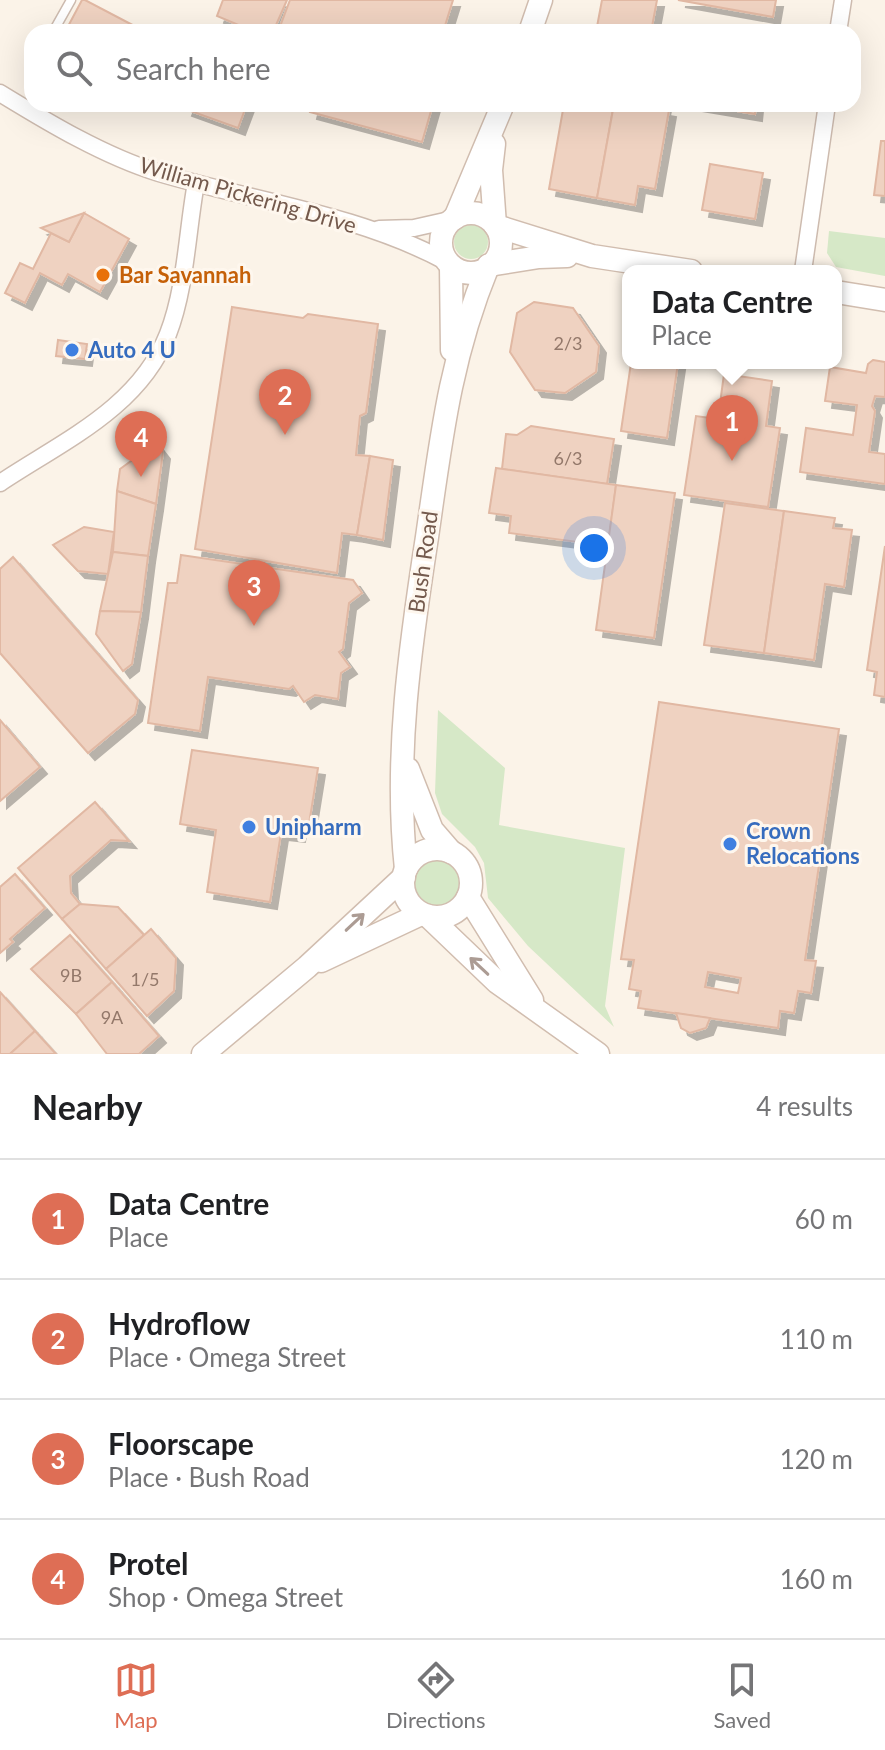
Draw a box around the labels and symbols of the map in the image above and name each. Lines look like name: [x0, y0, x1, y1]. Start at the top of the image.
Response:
street label: William Pickering Drive: [137, 151, 360, 238]
place label: Bar Savannah: [119, 261, 251, 288]
marker: Bar Savannah: [94, 266, 112, 284]
house number: 2/3: [553, 332, 583, 354]
place label: Auto 4 U: [87, 336, 176, 363]
marker: Auto 4 U: [63, 341, 81, 359]
pin: 2: [259, 369, 311, 435]
pin: 1: [706, 395, 758, 461]
pin: 4: [115, 411, 167, 477]
house number: 6/3: [553, 447, 583, 469]
street label: Bush Road: [402, 509, 443, 615]
your location: [574, 528, 614, 568]
pin: 3: [228, 560, 280, 626]
place label: Unipharm: [265, 813, 362, 840]
place label: Crown Relocations: [746, 817, 860, 869]
marker: Unipharm: [240, 818, 258, 836]
marker: Crown Relocations: [721, 835, 739, 853]
one-way arrow: [345, 912, 365, 931]
one-way arrow: [470, 958, 490, 976]
house number: 9B: [60, 964, 82, 986]
house number: 1/5: [130, 968, 160, 990]
house number: 9A: [101, 1006, 124, 1028]

